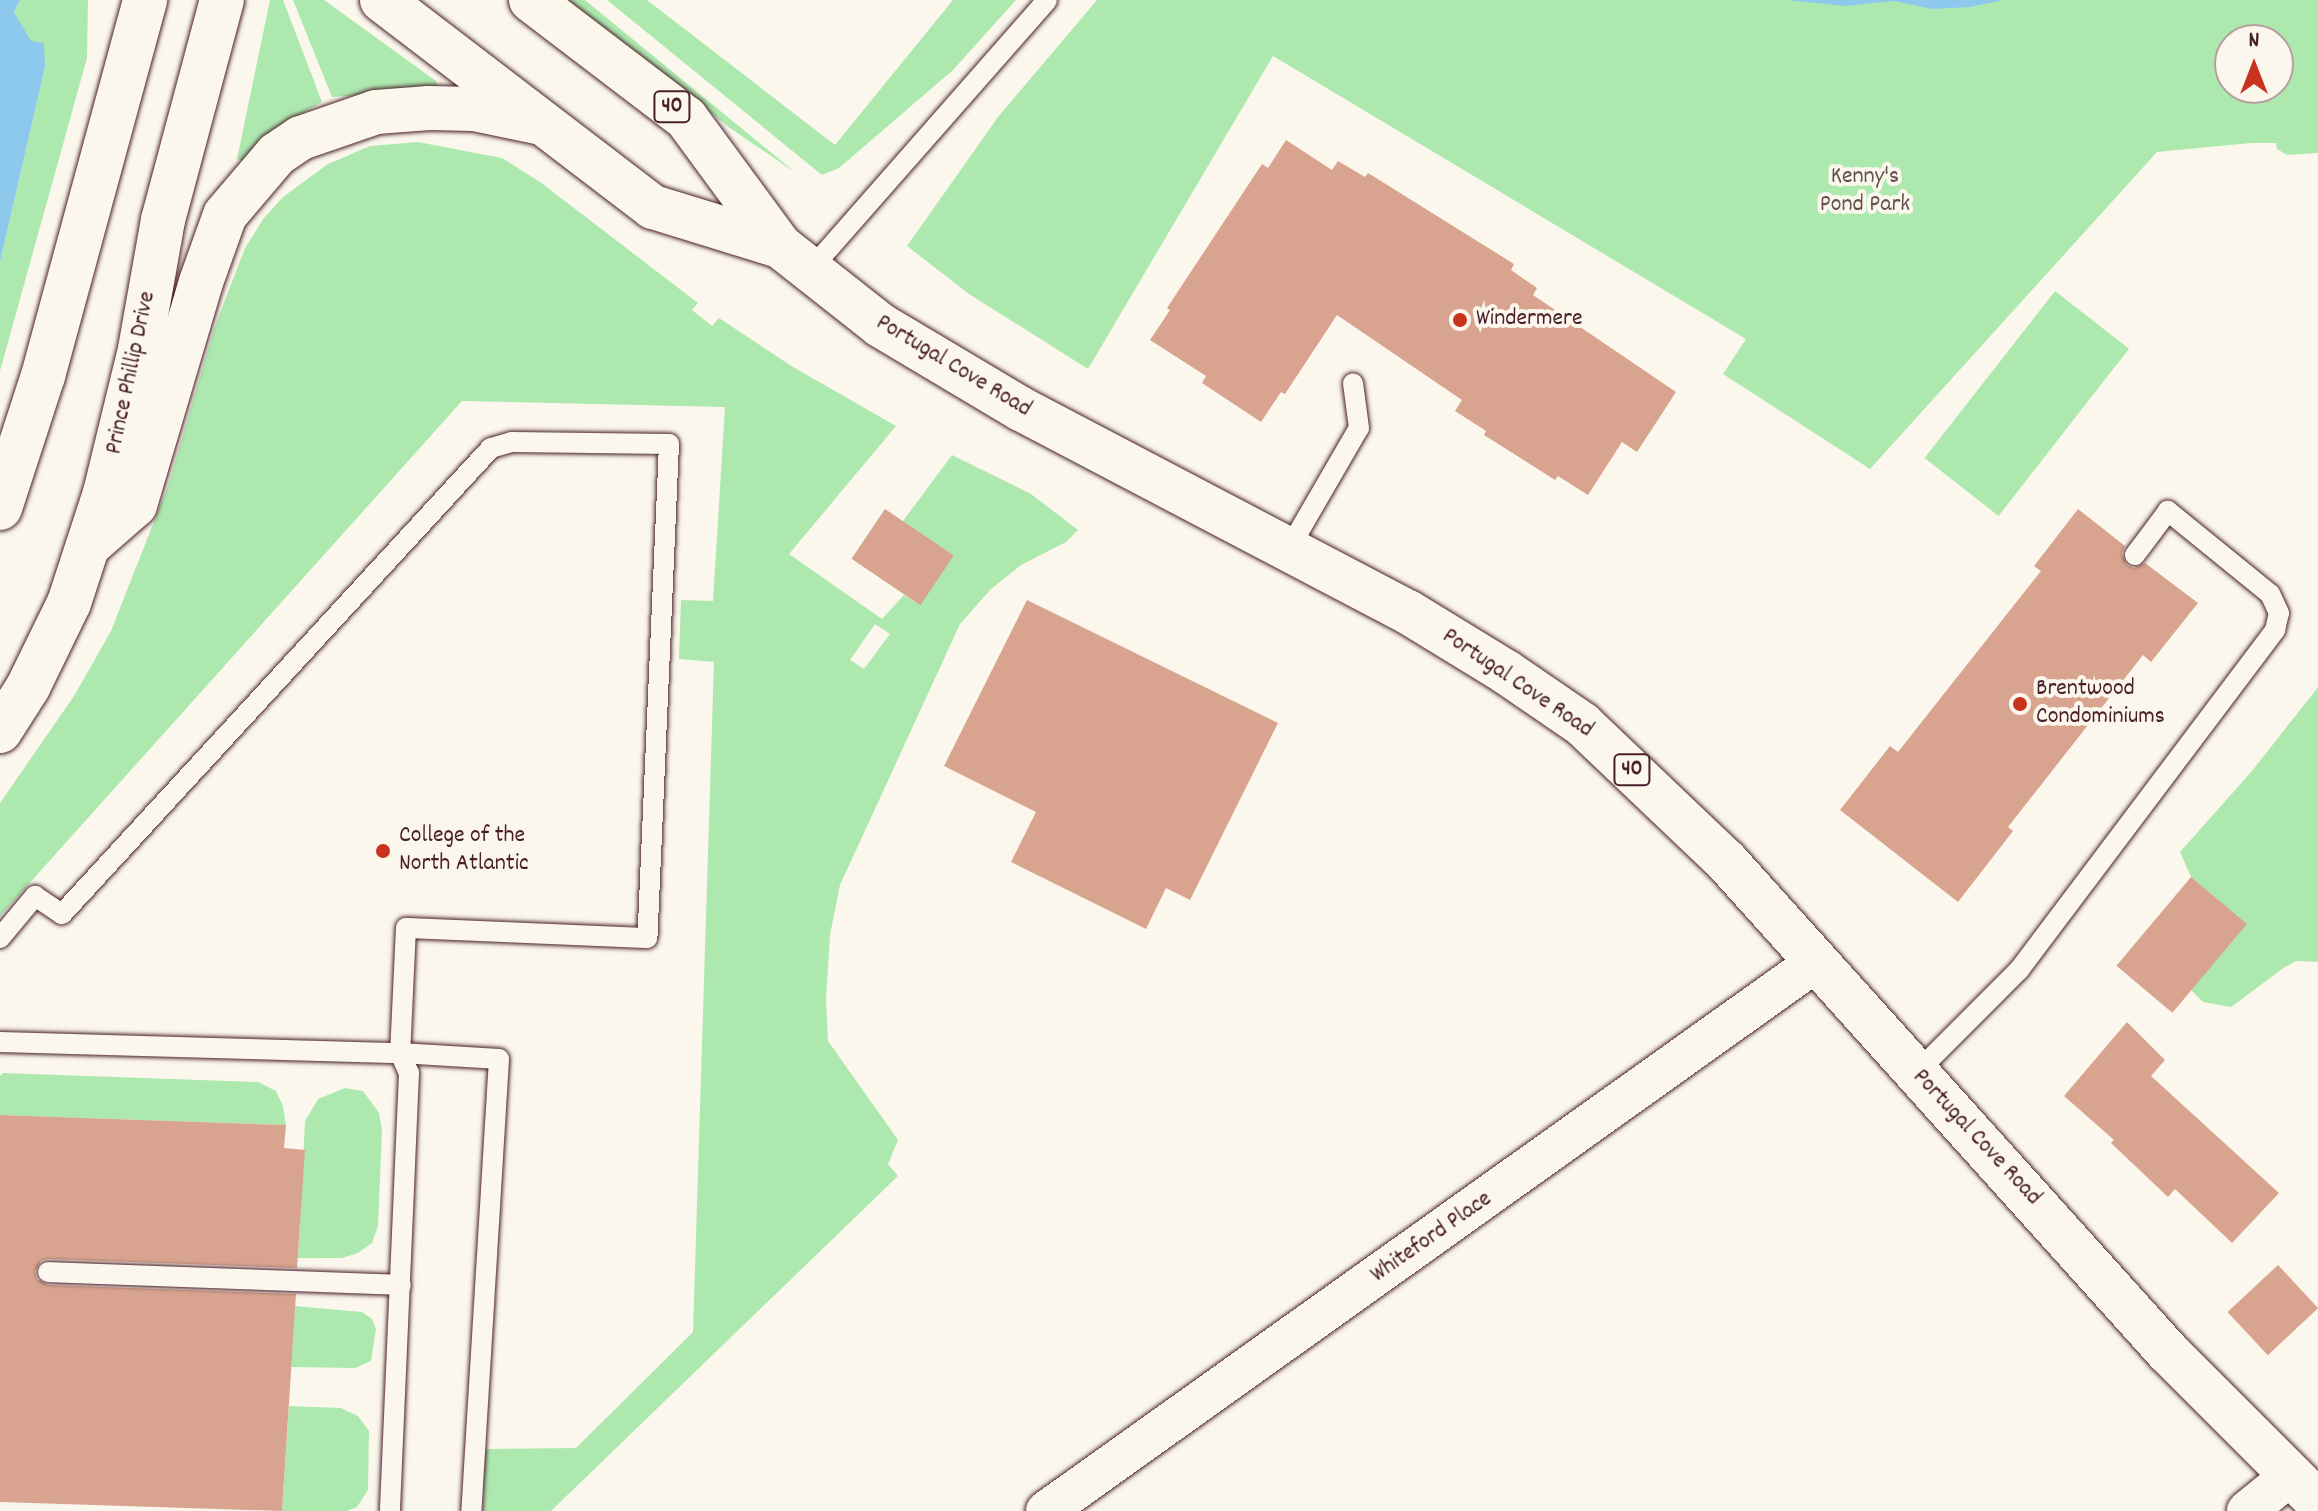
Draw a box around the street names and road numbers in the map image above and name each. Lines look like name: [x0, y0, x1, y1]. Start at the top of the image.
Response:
road number: 40: [652, 89, 692, 125]
street label: Prince Phillip Drive: [101, 289, 163, 457]
street label: Portugal Cove Road: [870, 309, 1036, 425]
street label: Portugal Cove Road: [1436, 623, 1598, 745]
road number: 40: [1612, 752, 1652, 788]
street label: Portugal Cove Road: [1905, 1064, 2047, 1212]
street label: Whiteford Place: [1366, 1186, 1498, 1290]

